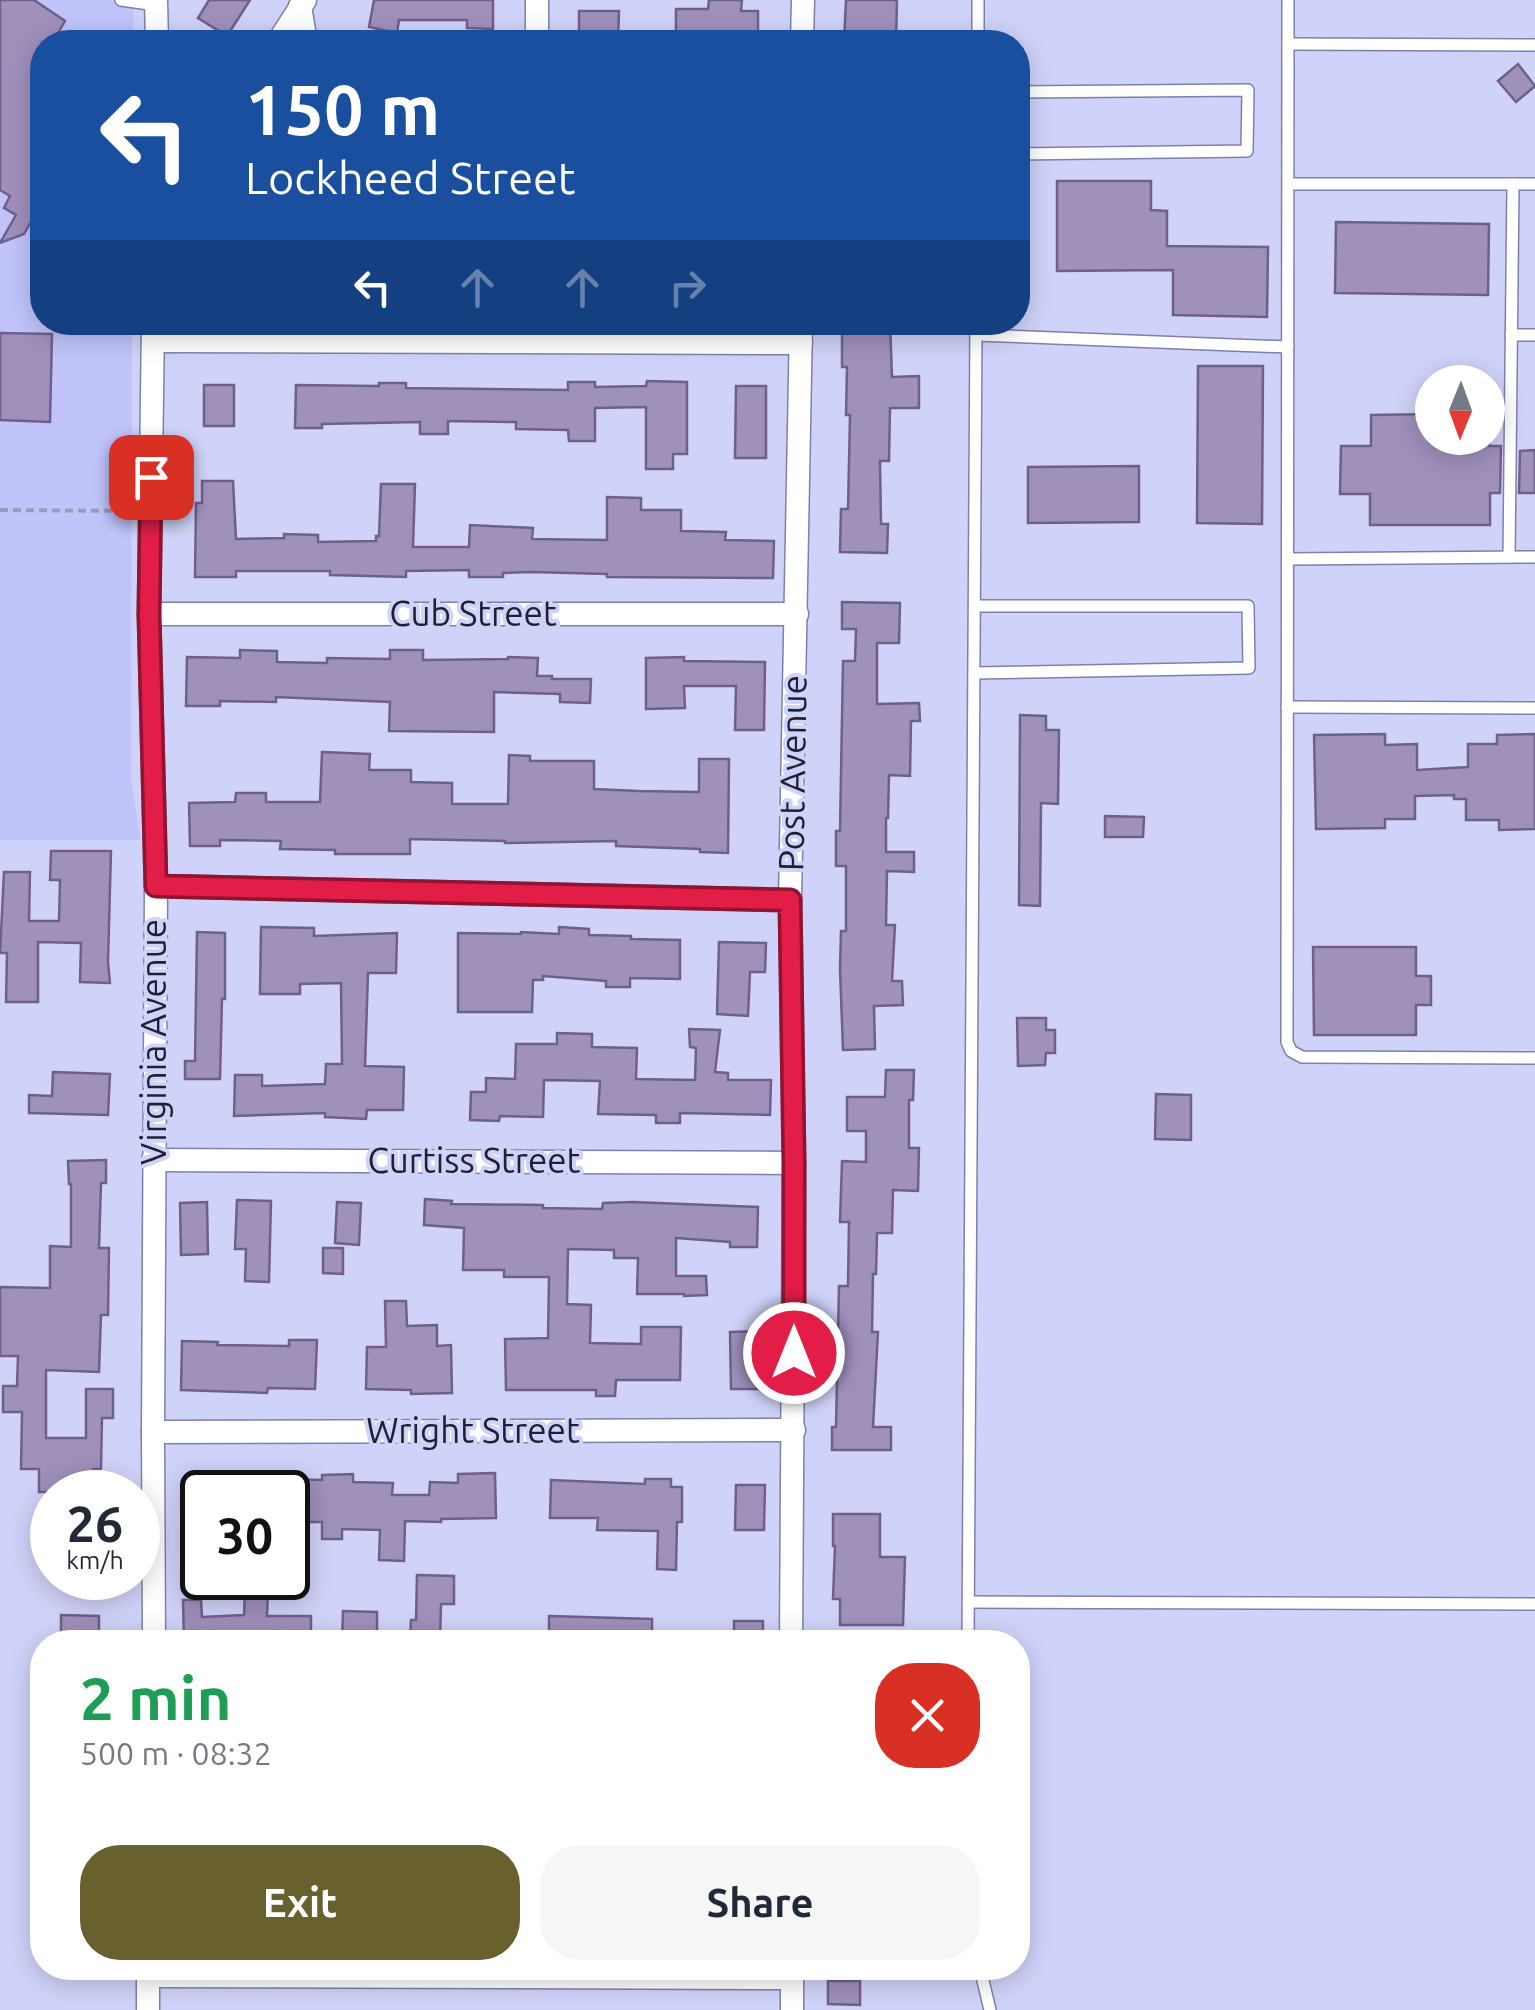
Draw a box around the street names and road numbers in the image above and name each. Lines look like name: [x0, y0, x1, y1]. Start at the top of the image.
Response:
street label: Cub Street: [389, 593, 557, 633]
street label: Post Avenue: [770, 675, 814, 871]
street label: Virginia Avenue: [133, 919, 173, 1165]
street label: Curtiss Street: [368, 1140, 581, 1180]
street label: Wright Street: [366, 1410, 580, 1450]

